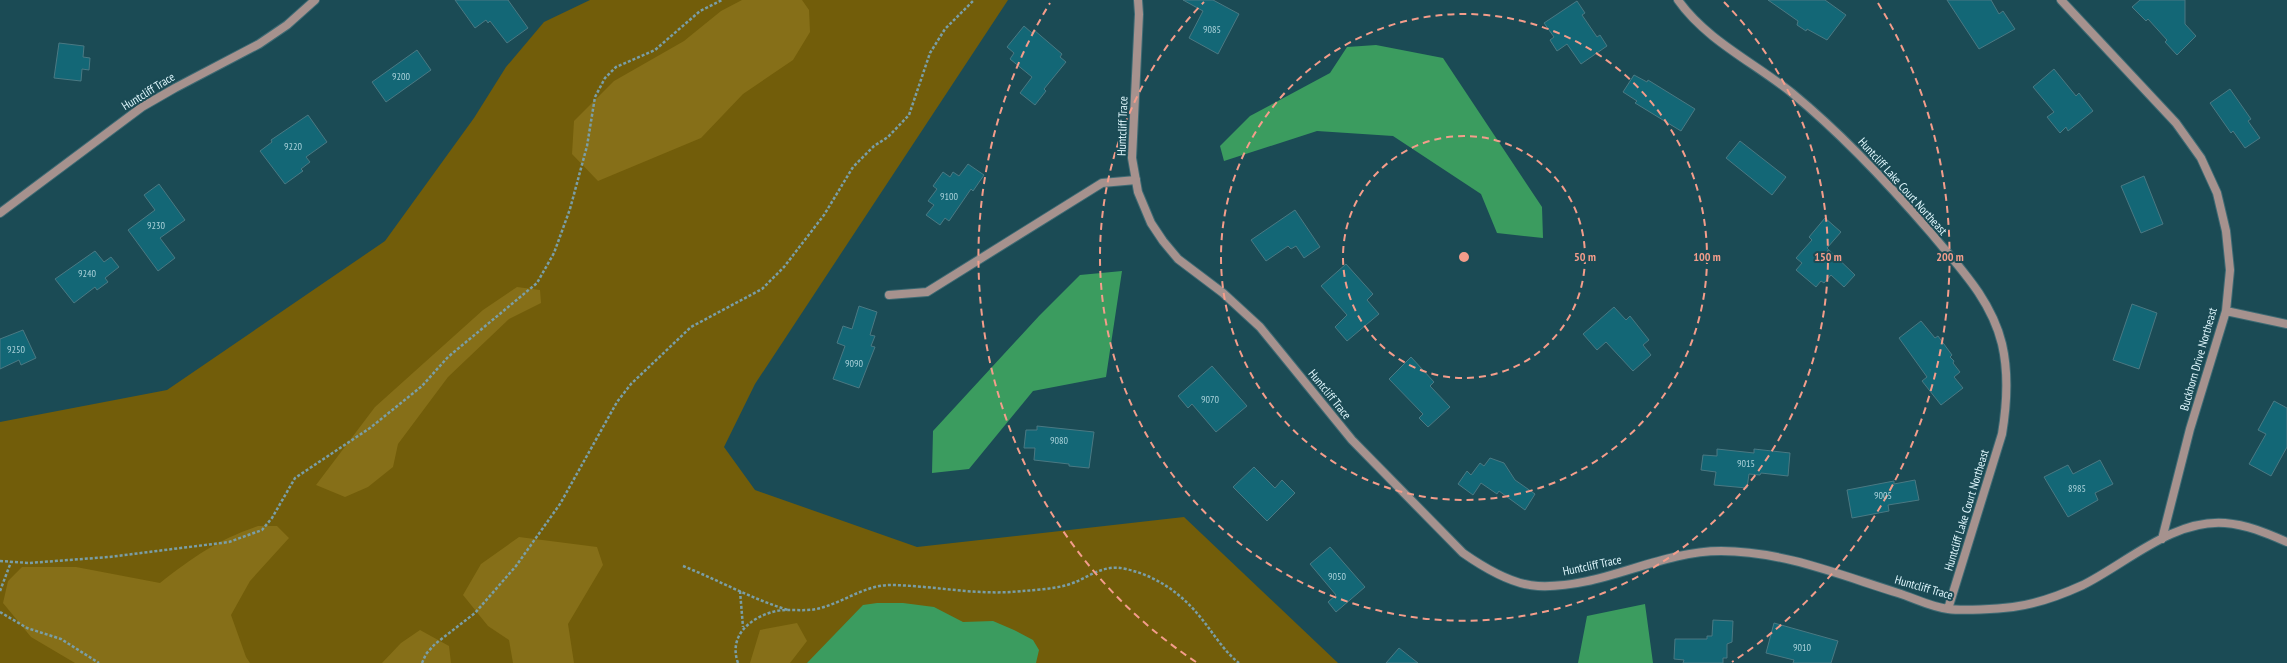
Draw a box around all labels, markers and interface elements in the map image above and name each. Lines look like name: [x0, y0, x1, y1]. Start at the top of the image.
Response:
house number: 9085: [1203, 23, 1221, 36]
street label: Huntcliff Trace: [119, 69, 177, 113]
house number: 9200: [392, 70, 411, 83]
street label: Huntcliff Trace: [1113, 96, 1131, 156]
street label: Huntcliff Lake Court Northeast: [1855, 134, 1951, 238]
house number: 9220: [284, 140, 303, 153]
house number: 9100: [940, 190, 959, 203]
house number: 9230: [147, 219, 166, 232]
text: 50 m: [1574, 249, 1596, 264]
text: 100 m: [1693, 249, 1721, 264]
text: 150 m: [1814, 249, 1842, 264]
text: 200 m: [1936, 249, 1964, 264]
centre of rings: [1457, 250, 1471, 264]
house number: 9240: [78, 267, 97, 280]
street label: Buckhorn Drive Northeast: [2176, 305, 2220, 412]
house number: 9250: [7, 343, 26, 356]
house number: 9090: [845, 357, 864, 370]
street label: Huntcliff Trace: [1305, 366, 1355, 422]
house number: 9070: [1201, 393, 1220, 406]
house number: 9080: [1050, 434, 1069, 447]
street label: Huntcliff Lake Court Northeast: [1940, 447, 1992, 572]
house number: 9015: [1737, 457, 1755, 470]
house number: 8985: [2068, 482, 2086, 495]
house number: 9005: [1874, 489, 1892, 502]
street label: Huntcliff Trace: [1561, 551, 1623, 579]
house number: 9050: [1328, 570, 1347, 583]
street label: Huntcliff Trace: [1893, 572, 1955, 602]
house number: 9010: [1793, 641, 1812, 654]

